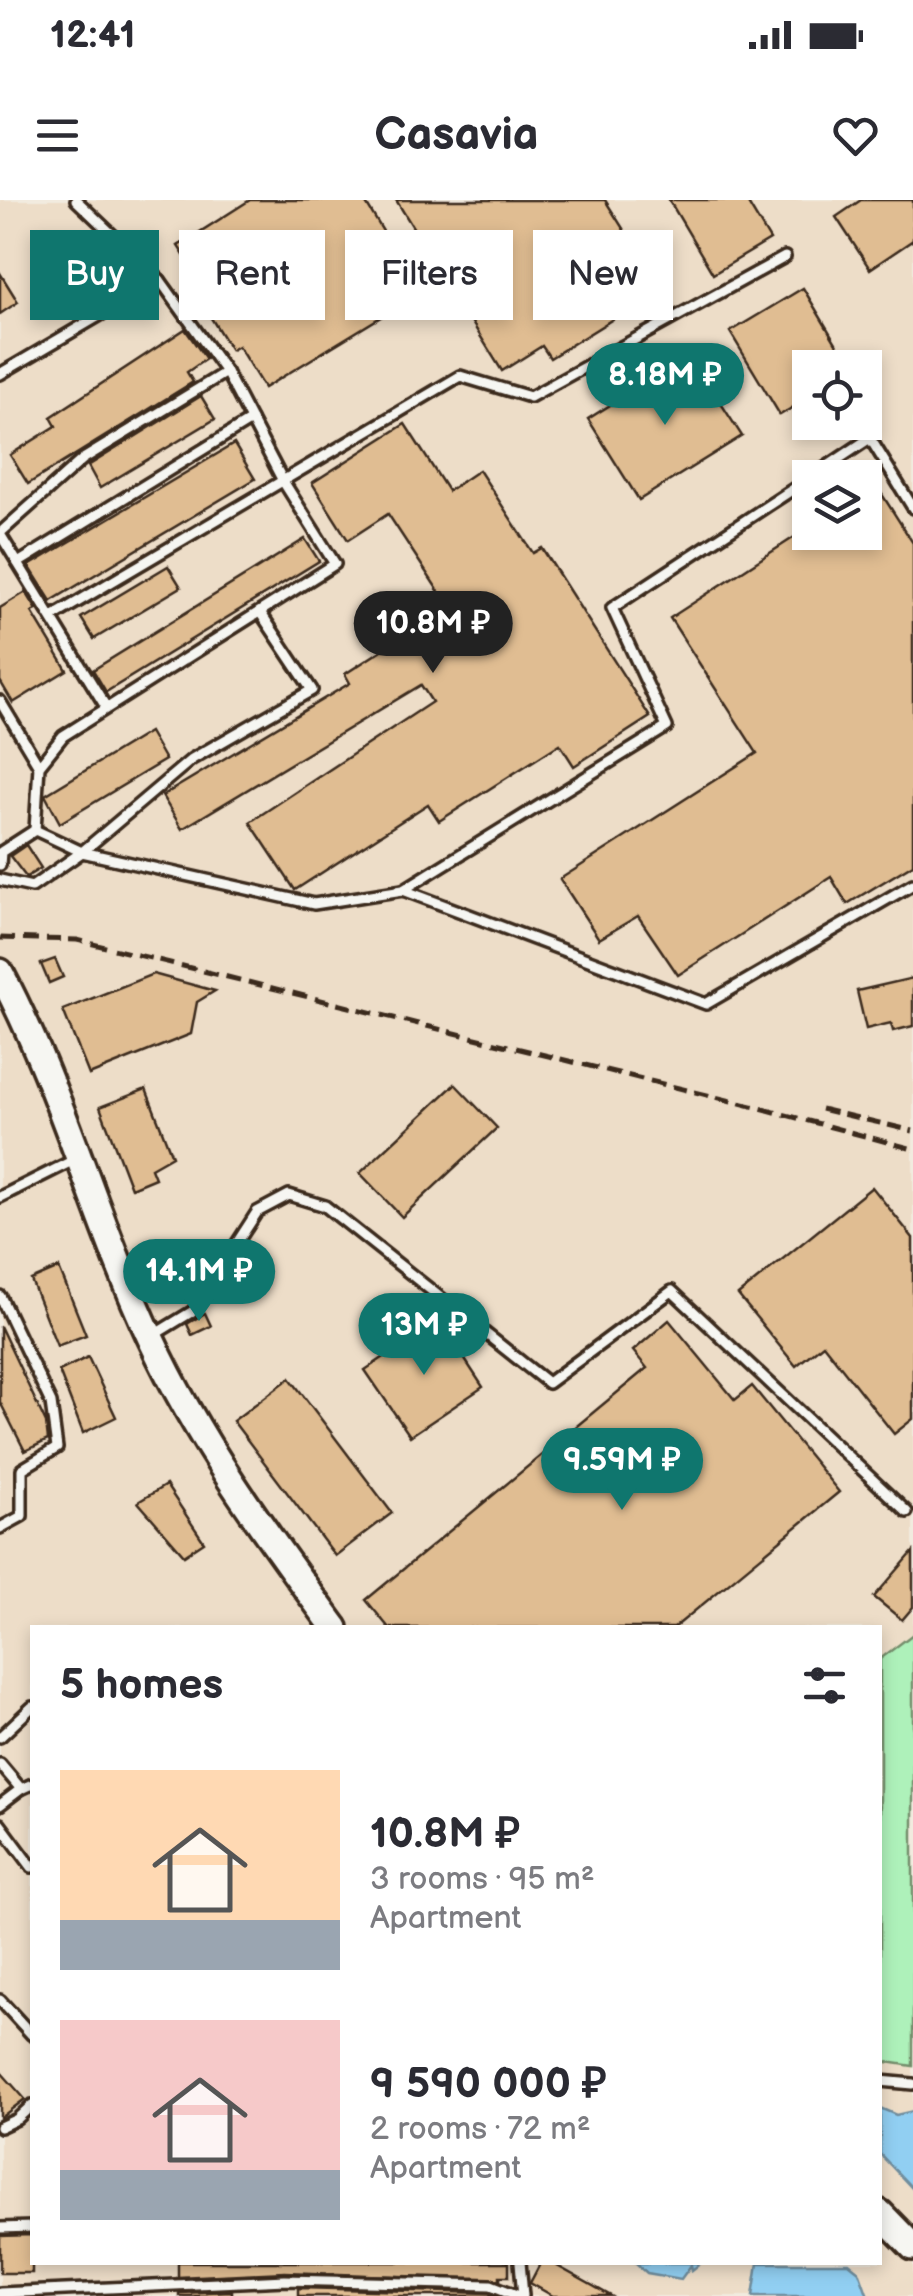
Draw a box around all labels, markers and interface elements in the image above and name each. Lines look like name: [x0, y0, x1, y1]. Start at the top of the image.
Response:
text: 12:41: [50, 13, 136, 58]
icon: menu: [30, 108, 85, 163]
text: Casavia: [375, 108, 538, 163]
icon: heart: [828, 108, 883, 163]
chip: Buy: [30, 230, 159, 320]
chip: Rent: [179, 230, 325, 320]
chip: Filters: [345, 230, 513, 320]
chip: New: [533, 230, 673, 320]
pin: 8.18M ₽: [573, 343, 757, 428]
map controls: [792, 350, 882, 550]
button: locate: [792, 350, 882, 440]
text: 8.18M ₽: [608, 356, 722, 395]
button: layers: [792, 460, 882, 550]
pin: 10.8M ₽: [341, 591, 525, 676]
text: 10.8M ₽: [376, 604, 490, 643]
pin: 14.1M ₽: [107, 1239, 291, 1324]
text: 14.1M ₽: [145, 1252, 253, 1291]
pin: 13M ₽: [354, 1293, 494, 1378]
text: 13M ₽: [380, 1306, 468, 1345]
pin: 9.59M ₽: [530, 1428, 714, 1513]
text: 9.59M ₽: [563, 1441, 681, 1480]
icon: filters: [797, 1658, 852, 1713]
text: 5 homes: [60, 1660, 223, 1711]
text: 10.8M ₽: [370, 1809, 520, 1860]
icon: home: [140, 1810, 260, 1930]
text: 3 rooms · 95 m²: [370, 1860, 595, 1899]
text: Apartment: [370, 1899, 521, 1938]
text: 9 590 000 ₽: [370, 2059, 607, 2110]
icon: home: [140, 2060, 260, 2180]
text: 2 rooms · 72 m²: [370, 2110, 591, 2149]
text: Apartment: [370, 2149, 521, 2188]

